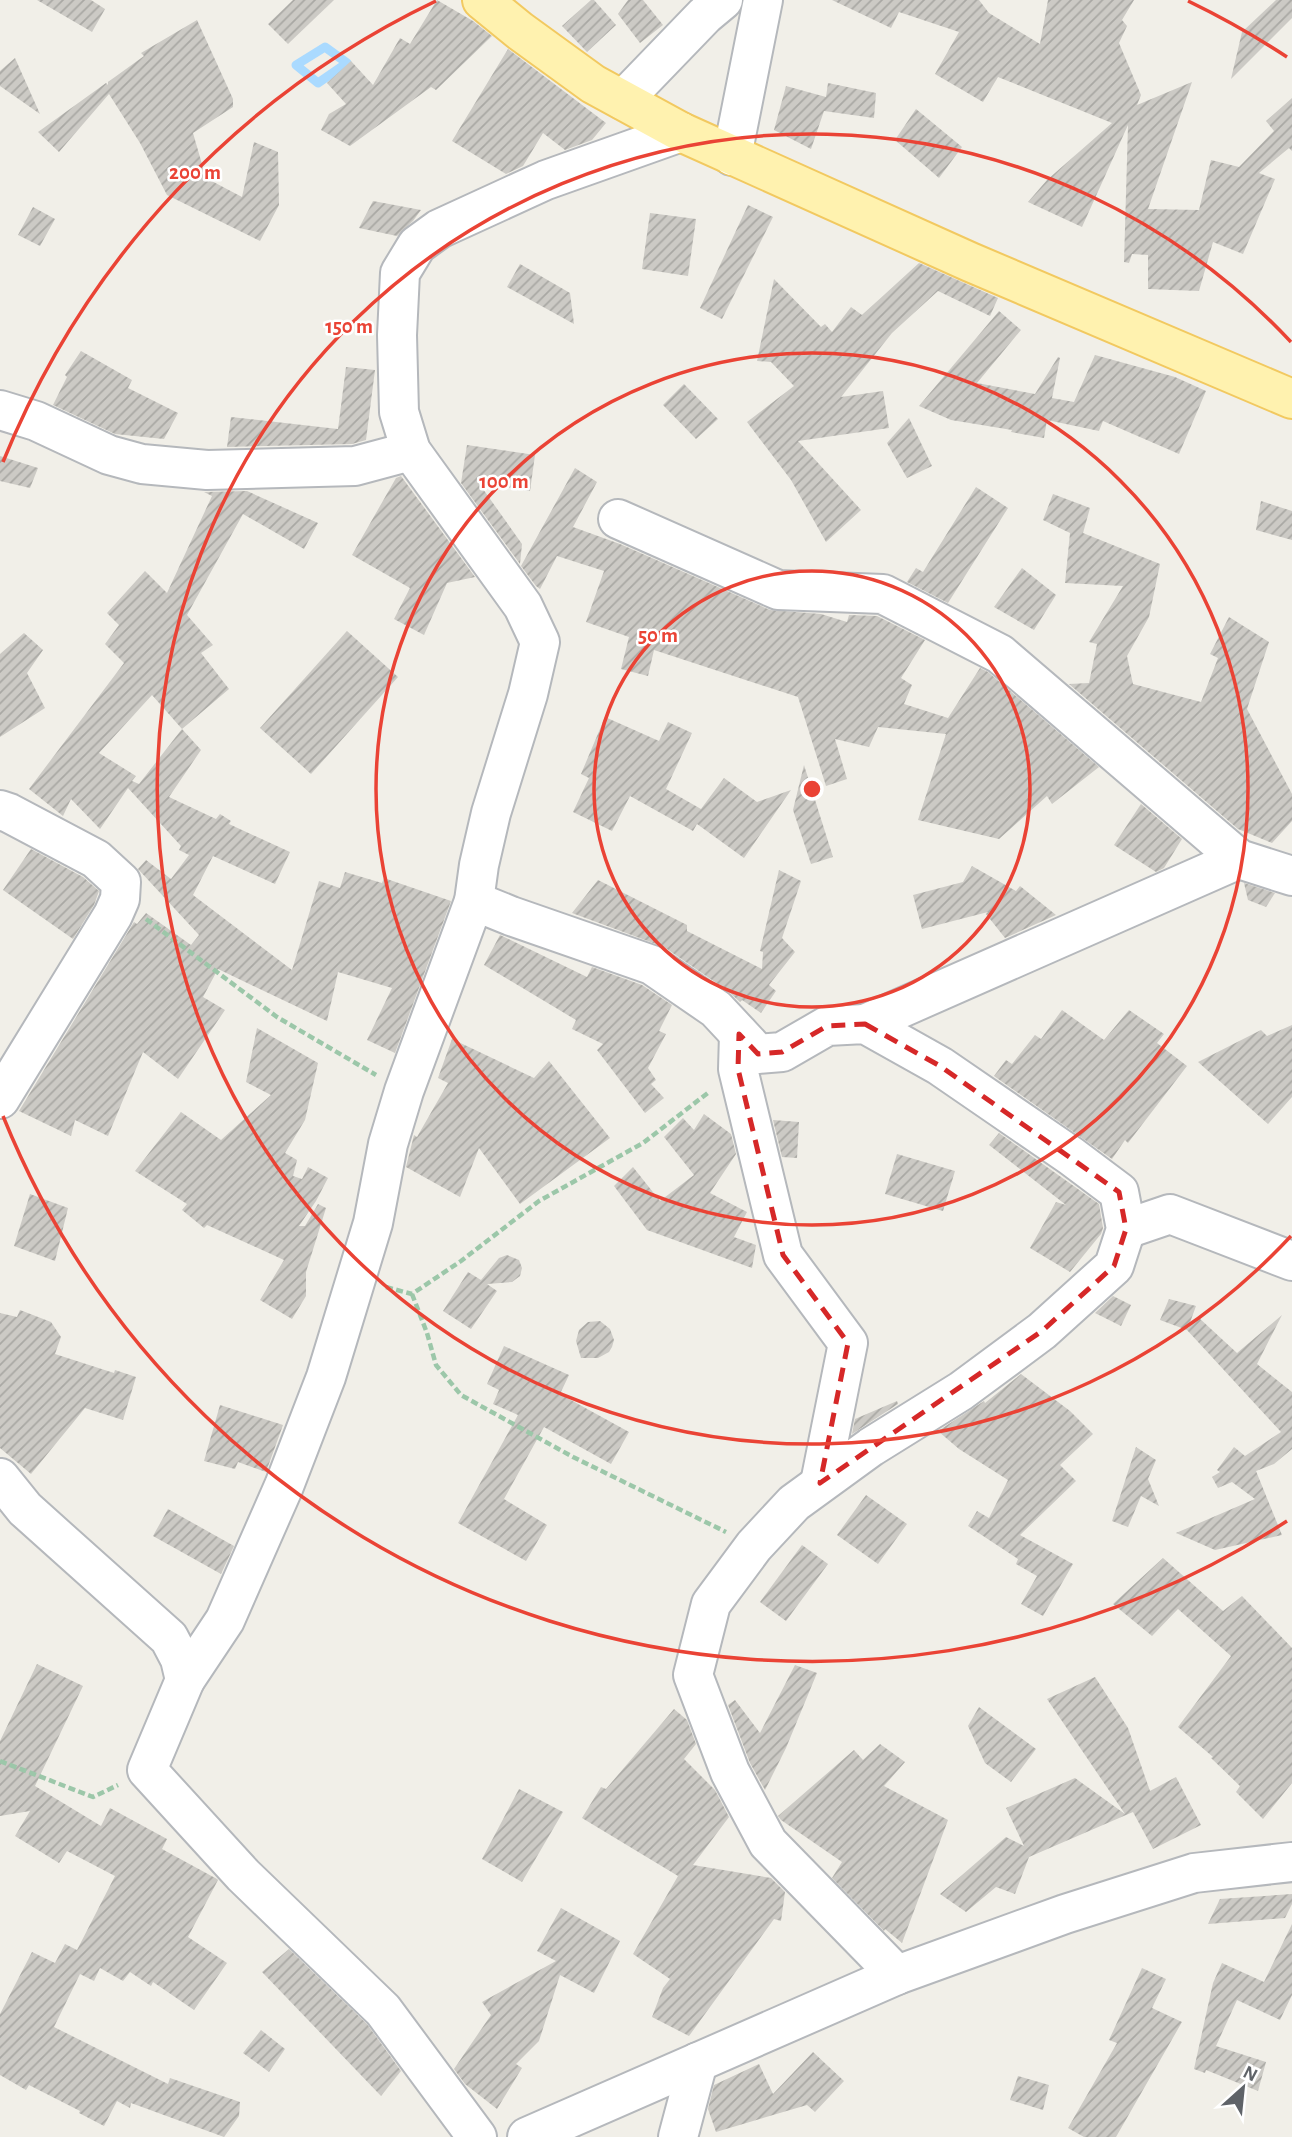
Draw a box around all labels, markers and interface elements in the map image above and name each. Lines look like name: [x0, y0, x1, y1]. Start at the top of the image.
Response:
text: 200 m: [169, 162, 221, 183]
text: 150 m: [325, 316, 373, 337]
text: 100 m: [479, 471, 529, 492]
text: 50 m: [638, 625, 678, 646]
centre of rings: [800, 777, 824, 801]
north arrow: [1208, 2053, 1278, 2123]
text: N: [1240, 2063, 1260, 2086]

